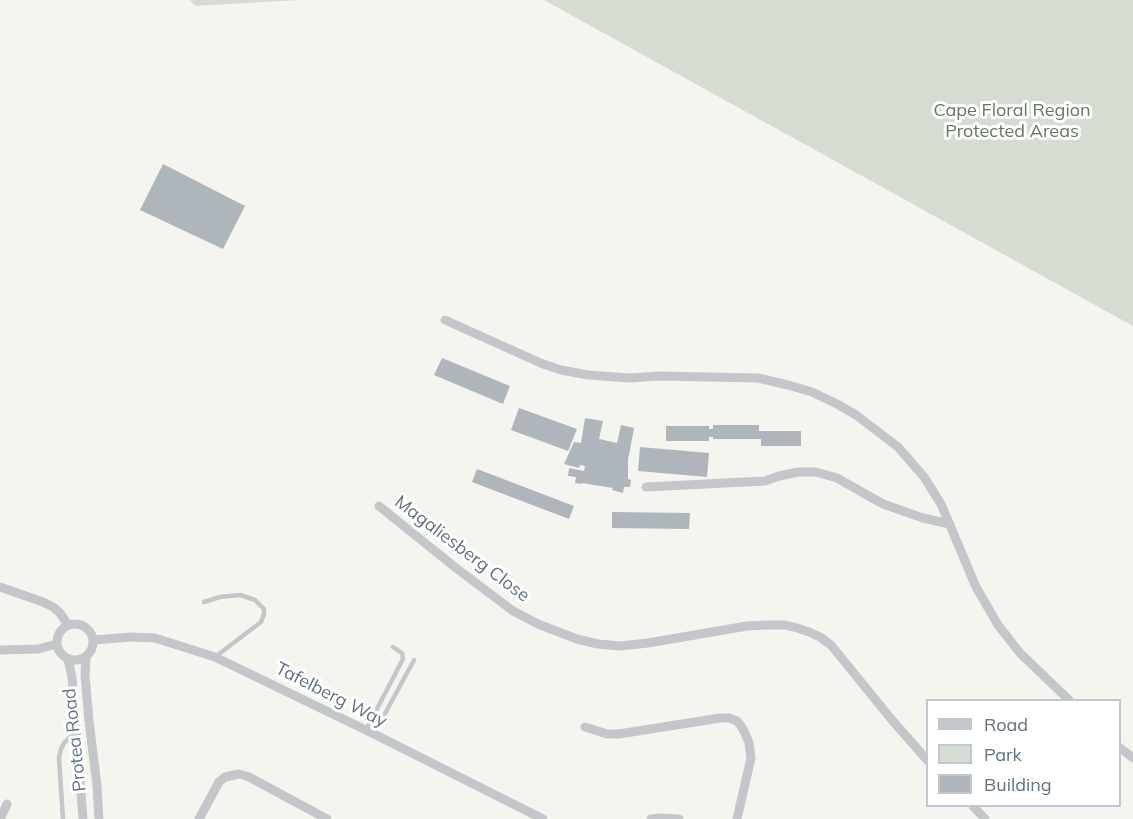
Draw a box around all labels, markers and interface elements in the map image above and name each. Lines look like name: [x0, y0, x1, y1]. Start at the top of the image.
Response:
park label: Cape Floral Region Protected Areas: [933, 100, 1091, 142]
street label: Magaliesberg Close: [390, 491, 534, 607]
street label: Tafelberg Way: [272, 658, 390, 732]
street label: Protea Road: [59, 687, 91, 793]
legend: [926, 699, 1121, 807]
text: Road: [984, 713, 1028, 736]
text: Park: [984, 743, 1022, 766]
text: Building: [984, 773, 1052, 796]

